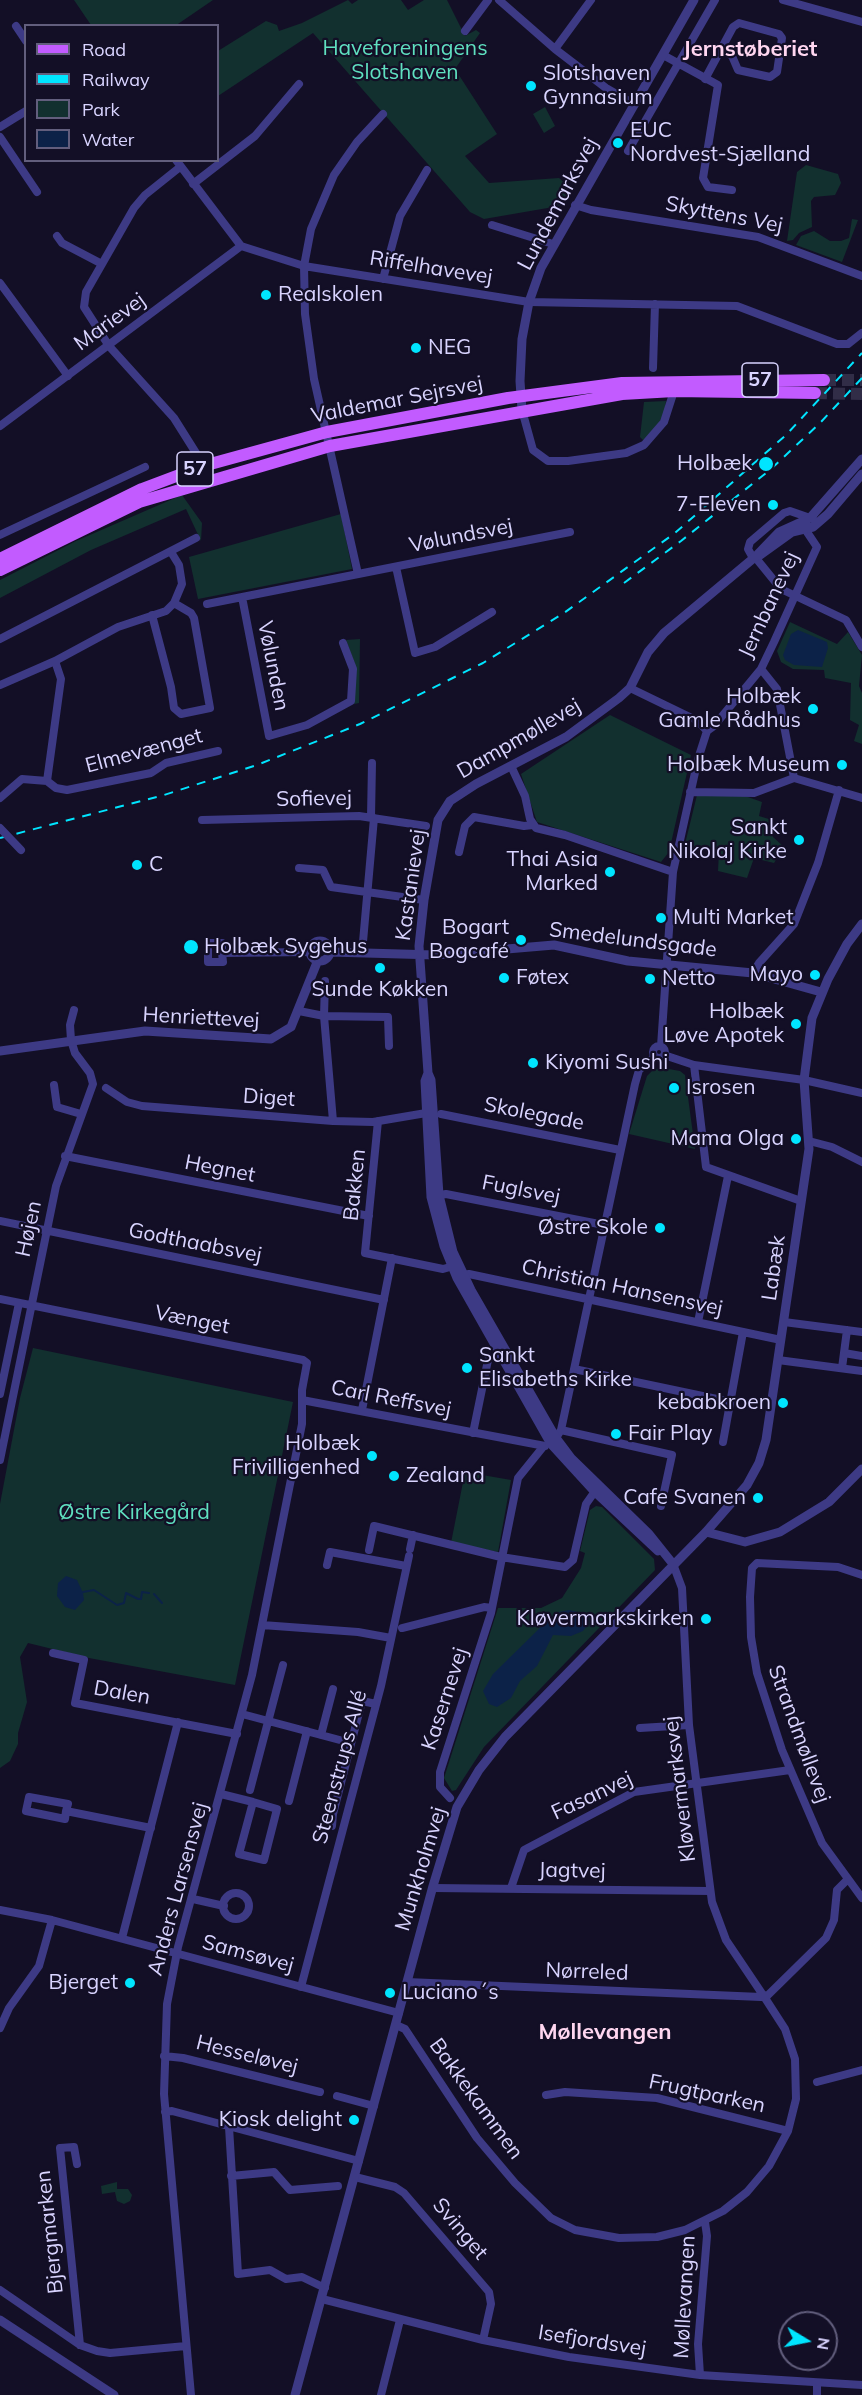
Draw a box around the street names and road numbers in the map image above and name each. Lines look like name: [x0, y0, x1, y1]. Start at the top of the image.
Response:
street label: Lundemarksvej: [512, 133, 604, 275]
street label: Skyttens Vej: [663, 191, 785, 239]
street label: Riffelhavevej: [368, 246, 494, 290]
street label: Marievej: [69, 288, 151, 356]
road number: 57: [742, 363, 778, 397]
street label: Valdemar Sejrsvej: [309, 371, 485, 429]
road number: 57: [177, 452, 213, 486]
street label: Vølundsvej: [407, 514, 515, 558]
street label: Jernbanevej: [733, 548, 805, 662]
street label: Vølunden: [252, 619, 294, 713]
street label: Dampmøllevej: [453, 693, 585, 785]
street label: Elmevænget: [83, 723, 205, 779]
street label: Sofievej: [276, 786, 352, 812]
street label: Kastanievej: [391, 828, 431, 942]
street label: Smedelundsgade: [548, 917, 718, 963]
street label: Henriettevej: [142, 1002, 260, 1034]
street label: Diget: [242, 1084, 296, 1112]
street label: Skolegade: [482, 1092, 586, 1136]
street label: Bakken: [339, 1148, 371, 1222]
street label: Hegnet: [183, 1150, 257, 1188]
street label: Fuglsvej: [480, 1170, 562, 1210]
street label: Højen: [11, 1199, 47, 1259]
street label: Godthaabsvej: [126, 1218, 264, 1268]
street label: Labæk: [757, 1234, 791, 1302]
street label: Christian Hansensvej: [519, 1254, 725, 1322]
street label: Vænget: [152, 1300, 232, 1340]
street label: Carl Reffsvej: [329, 1375, 453, 1423]
street label: Kasernevej: [417, 1645, 473, 1753]
street label: Strandmøllevej: [762, 1662, 836, 1806]
street label: Dalen: [92, 1676, 152, 1710]
street label: Steenstrups Allé: [307, 1687, 373, 1847]
street label: Kløvermarksvej: [659, 1714, 701, 1864]
street label: Fasanvej: [547, 1766, 637, 1826]
street label: Anders Larsensvej: [143, 1800, 213, 1978]
street label: Munkholmvej: [390, 1804, 452, 1934]
street label: Jagtvej: [538, 1858, 606, 1884]
street label: Samsøvej: [199, 1930, 297, 1978]
street label: Nørreled: [545, 1958, 629, 1986]
street label: Hesseløvej: [193, 2030, 301, 2080]
street label: Bakkekammen: [424, 2034, 528, 2164]
street label: Frugtparken: [646, 2069, 768, 2119]
street label: Bjergmarken: [31, 2169, 69, 2295]
street label: Svinget: [427, 2193, 493, 2265]
street label: Møllevangen: [669, 2235, 701, 2359]
street label: Isefjordsvej: [536, 2320, 648, 2362]

